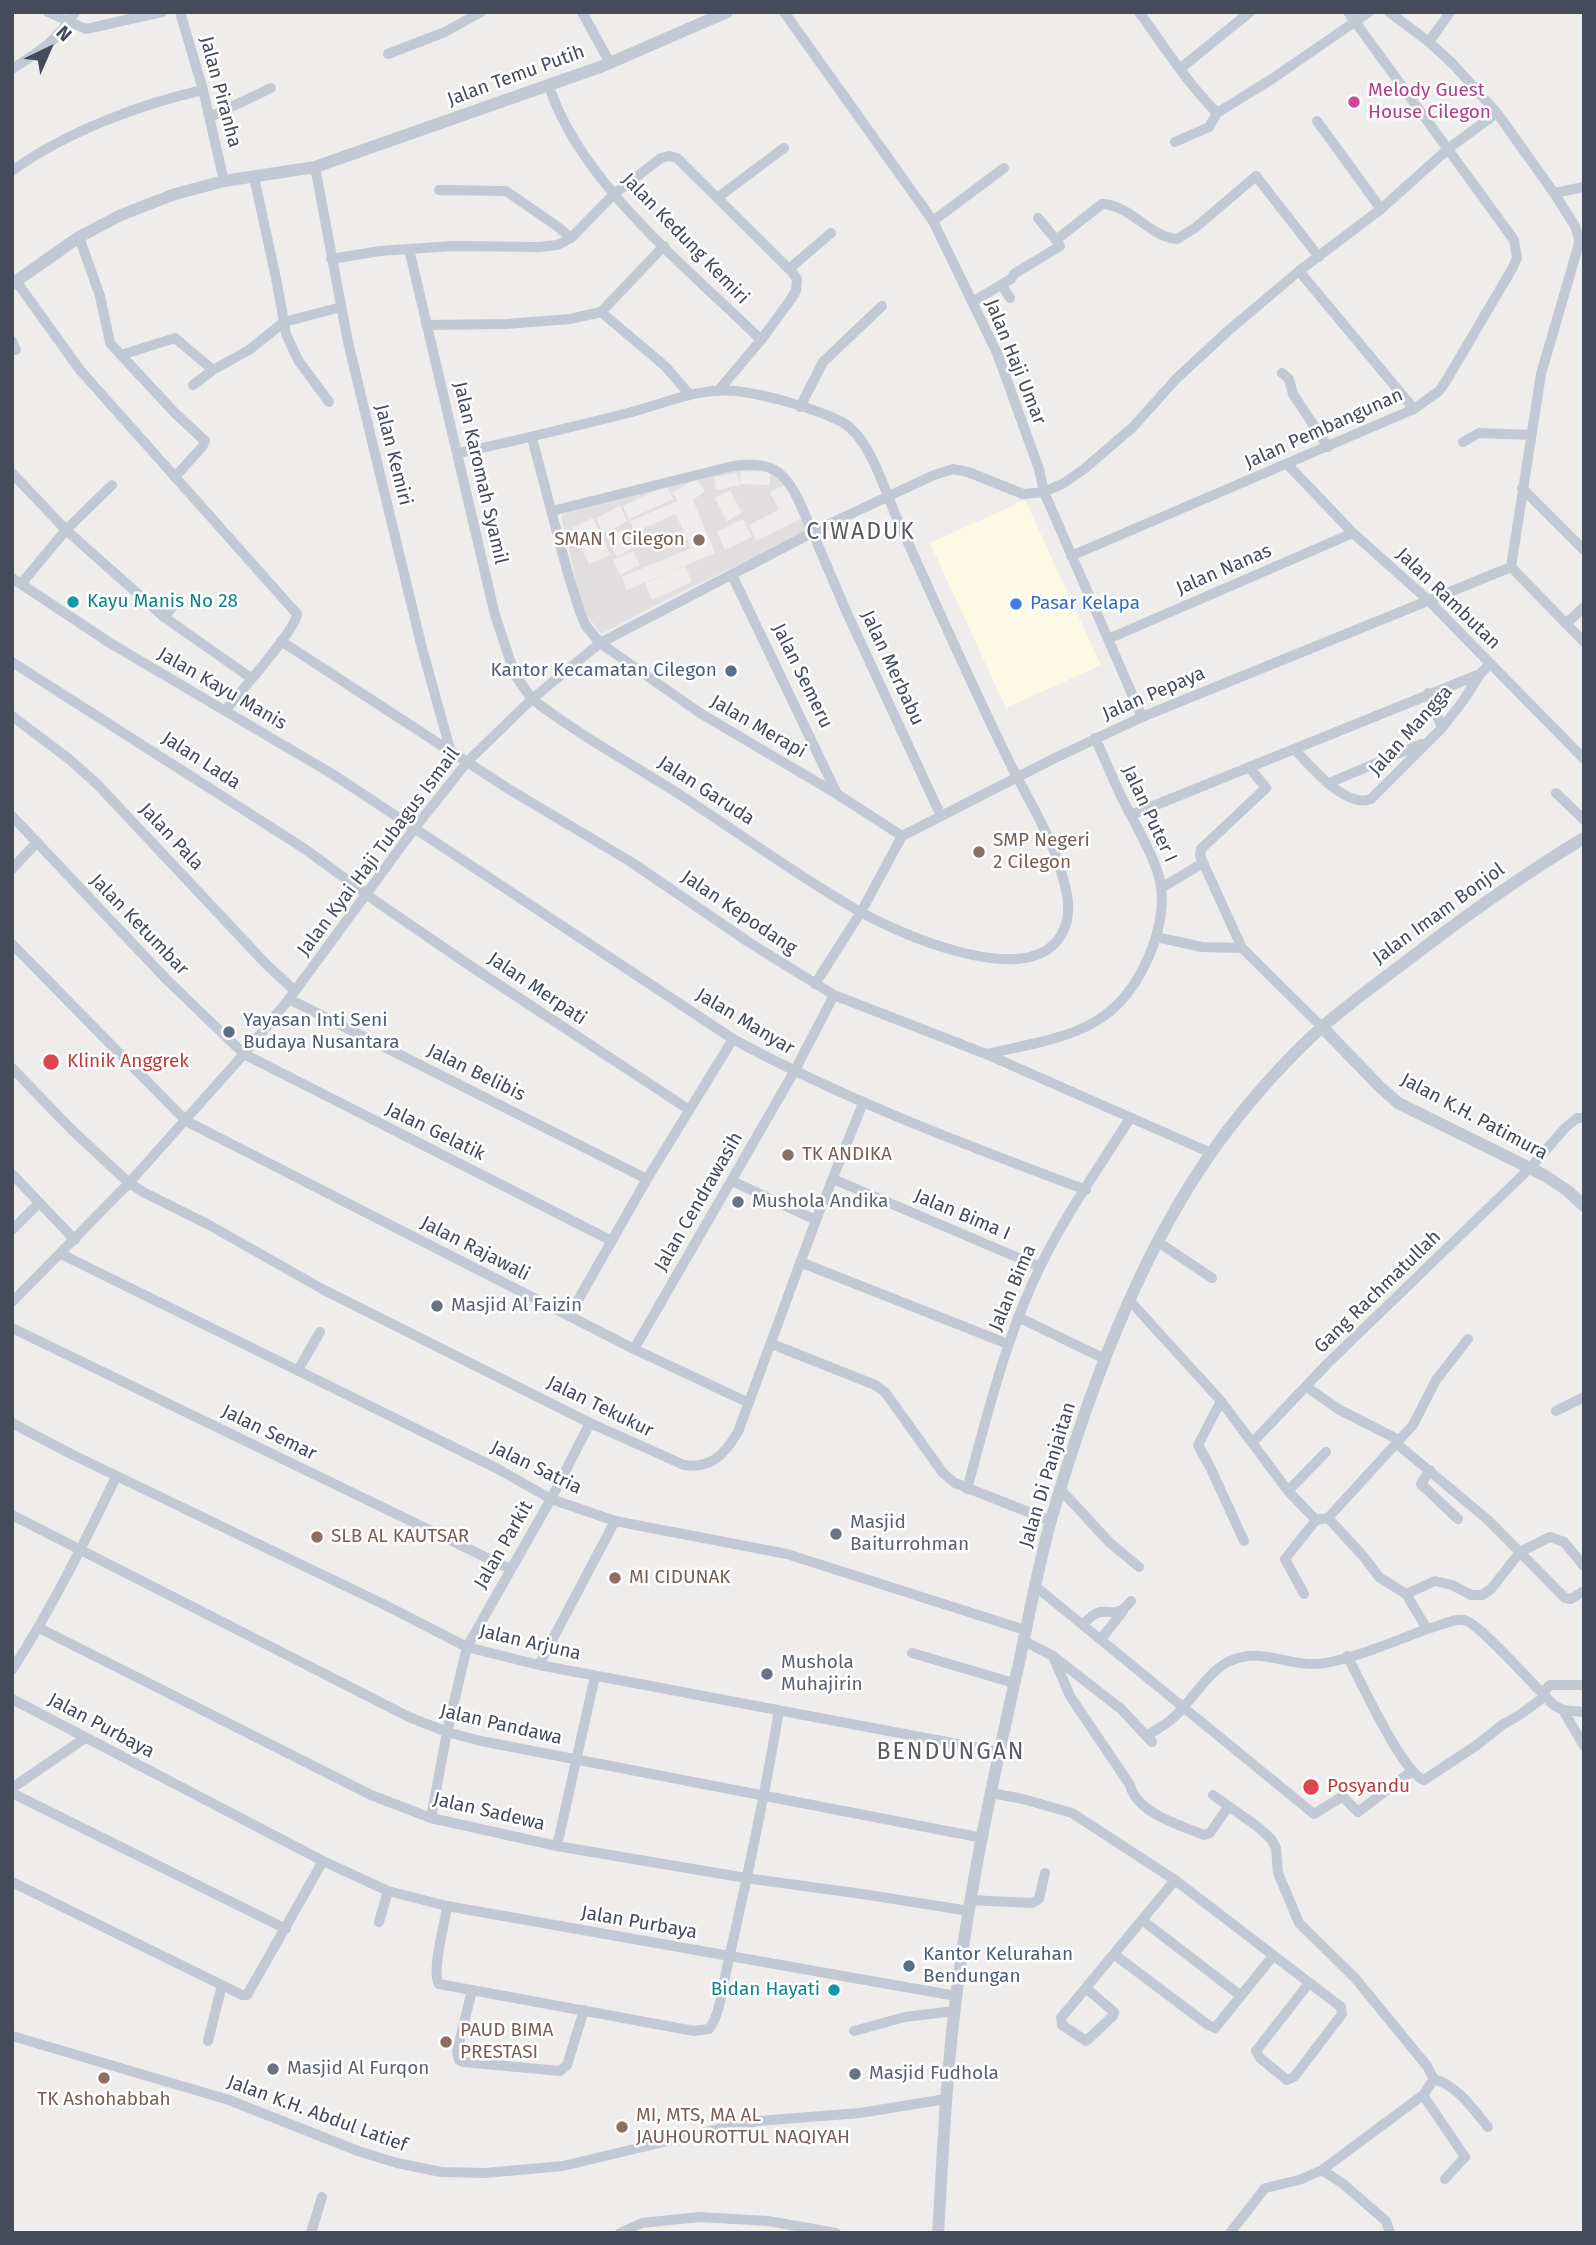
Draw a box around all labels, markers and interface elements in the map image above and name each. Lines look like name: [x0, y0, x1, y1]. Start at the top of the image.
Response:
north arrow: [14, 14, 84, 84]
text: N: [51, 21, 76, 46]
street label: Jalan Piranha: [194, 34, 246, 150]
street label: Jalan Temu Putih: [444, 41, 588, 111]
place label: Melody Guest House Cilegon: [1368, 80, 1491, 124]
marker: Melody Guest House Cilegon: [1346, 94, 1362, 110]
street label: Jalan Kedung Kemiri: [617, 169, 753, 309]
street label: Jalan Haji Umar: [979, 296, 1051, 428]
street label: Jalan Karomah Syamil: [448, 379, 512, 567]
street label: Jalan Pembangunan: [1241, 384, 1407, 474]
street label: Jalan Kemiri: [369, 402, 417, 508]
district label: CIWADUK: [807, 519, 915, 547]
place label: SMAN 1 Cilegon: [554, 529, 685, 551]
marker: SMAN 1 Cilegon: [691, 532, 707, 548]
street label: Jalan Nanas: [1173, 540, 1275, 600]
street label: Jalan Rambutan: [1391, 543, 1505, 655]
place label: Kayu Manis No 28: [87, 591, 238, 613]
place label: Pasar Kelapa: [1030, 593, 1140, 615]
marker: Kayu Manis No 28: [65, 594, 81, 610]
marker: Pasar Kelapa: [1008, 596, 1024, 612]
street label: Jalan Merbabu: [855, 607, 929, 729]
street label: Jalan Semeru: [767, 620, 837, 732]
street label: Jalan Kayu Manis: [154, 643, 290, 735]
place label: Kantor Kecamatan Cilegon: [490, 660, 717, 682]
street label: Jalan Pepaya: [1099, 662, 1209, 726]
marker: Kantor Kecamatan Cilegon: [723, 663, 739, 679]
street label: Jalan Mangga: [1364, 681, 1458, 781]
street label: Jalan Merapi: [706, 690, 810, 764]
street label: Jalan Lada: [157, 727, 245, 795]
street label: Jalan Kyai Haji Tubagus Ismail: [293, 743, 465, 961]
street label: Jalan Garuda: [654, 751, 758, 831]
street label: Jalan Puter I: [1117, 762, 1181, 866]
street label: Jalan Pala: [134, 799, 208, 875]
place label: SMP Negeri 2 Cilegon: [993, 830, 1090, 874]
marker: SMP Negeri 2 Cilegon: [971, 844, 987, 860]
street label: Jalan Imam Bonjol: [1369, 859, 1509, 969]
street label: Jalan Kepodang: [677, 866, 801, 960]
street label: Jalan Ketumbar: [85, 870, 193, 980]
street label: Jalan Merpati: [483, 948, 591, 1030]
street label: Jalan Manyar: [692, 984, 798, 1060]
place label: Yayasan Inti Seni Budaya Nusantara: [243, 1010, 400, 1054]
marker: Yayasan Inti Seni Budaya Nusantara: [221, 1024, 237, 1040]
street label: Jalan Belibis: [423, 1039, 529, 1107]
place label: Klinik Anggrek: [67, 1051, 189, 1073]
marker: Klinik Anggrek: [41, 1052, 61, 1072]
street label: Jalan K.H. Patimura: [1397, 1069, 1551, 1165]
street label: Jalan Gelatik: [381, 1098, 489, 1166]
street label: Jalan Cendrawasih: [650, 1128, 748, 1276]
place label: TK ANDIKA: [802, 1144, 892, 1166]
marker: TK ANDIKA: [780, 1147, 796, 1163]
street label: Jalan Bima I: [911, 1185, 1013, 1245]
place label: Mushola Andika: [752, 1191, 888, 1213]
marker: Mushola Andika: [730, 1194, 746, 1210]
street label: Jalan Rajawali: [417, 1212, 533, 1286]
street label: Gang Rachmatullah: [1310, 1226, 1446, 1358]
street label: Jalan Bima: [985, 1241, 1041, 1335]
place label: Masjid Al Faizin: [451, 1295, 582, 1317]
marker: Masjid Al Faizin: [429, 1298, 445, 1314]
street label: Jalan Tekukur: [543, 1371, 657, 1443]
street label: Jalan Di Panjaitan: [1015, 1399, 1081, 1551]
street label: Jalan Semar: [218, 1400, 320, 1466]
street label: Jalan Satria: [487, 1436, 585, 1500]
street label: Jalan Parkit: [470, 1497, 538, 1593]
place label: Masjid Baiturrohman: [850, 1512, 969, 1556]
place label: SLB AL KAUTSAR: [331, 1526, 469, 1548]
marker: Masjid Baiturrohman: [828, 1526, 844, 1542]
marker: SLB AL KAUTSAR: [309, 1529, 325, 1545]
place label: MI CIDUNAK: [629, 1567, 731, 1589]
marker: MI CIDUNAK: [607, 1570, 623, 1586]
street label: Jalan Arjuna: [477, 1620, 583, 1666]
place label: Mushola Muhajirin: [781, 1652, 863, 1696]
marker: Mushola Muhajirin: [759, 1666, 775, 1682]
street label: Jalan Purbaya: [44, 1688, 158, 1764]
street label: Jalan Pandawa: [438, 1700, 564, 1750]
district label: BENDUNGAN: [878, 1739, 1024, 1767]
place label: Posyandu: [1327, 1776, 1410, 1798]
marker: Posyandu: [1301, 1777, 1321, 1797]
street label: Jalan Sadewa: [431, 1788, 547, 1836]
street label: Jalan Purbaya: [579, 1902, 699, 1944]
place label: Kantor Kelurahan Bendungan: [923, 1944, 1073, 1988]
marker: Kantor Kelurahan Bendungan: [901, 1958, 917, 1974]
place label: Bidan Hayati: [711, 1979, 820, 2001]
marker: Bidan Hayati: [826, 1982, 842, 1998]
place label: PAUD BIMA PRESTASI: [460, 2020, 553, 2064]
marker: PAUD BIMA PRESTASI: [438, 2034, 454, 2050]
place label: Masjid Al Furqon: [287, 2058, 429, 2080]
marker: Masjid Al Furqon: [265, 2061, 281, 2077]
place label: Masjid Fudhola: [869, 2063, 999, 2085]
marker: Masjid Fudhola: [847, 2066, 863, 2082]
marker: TK Ashohabbah: [96, 2070, 112, 2086]
street label: Jalan K.H. Abdul Latief: [224, 2071, 410, 2157]
place label: TK Ashohabbah: [37, 2089, 171, 2111]
place label: MI, MTS, MA AL JAUHOUROTTUL NAQIYAH: [636, 2105, 850, 2149]
marker: MI, MTS, MA AL JAUHOUROTTUL NAQIYAH: [614, 2119, 630, 2135]

